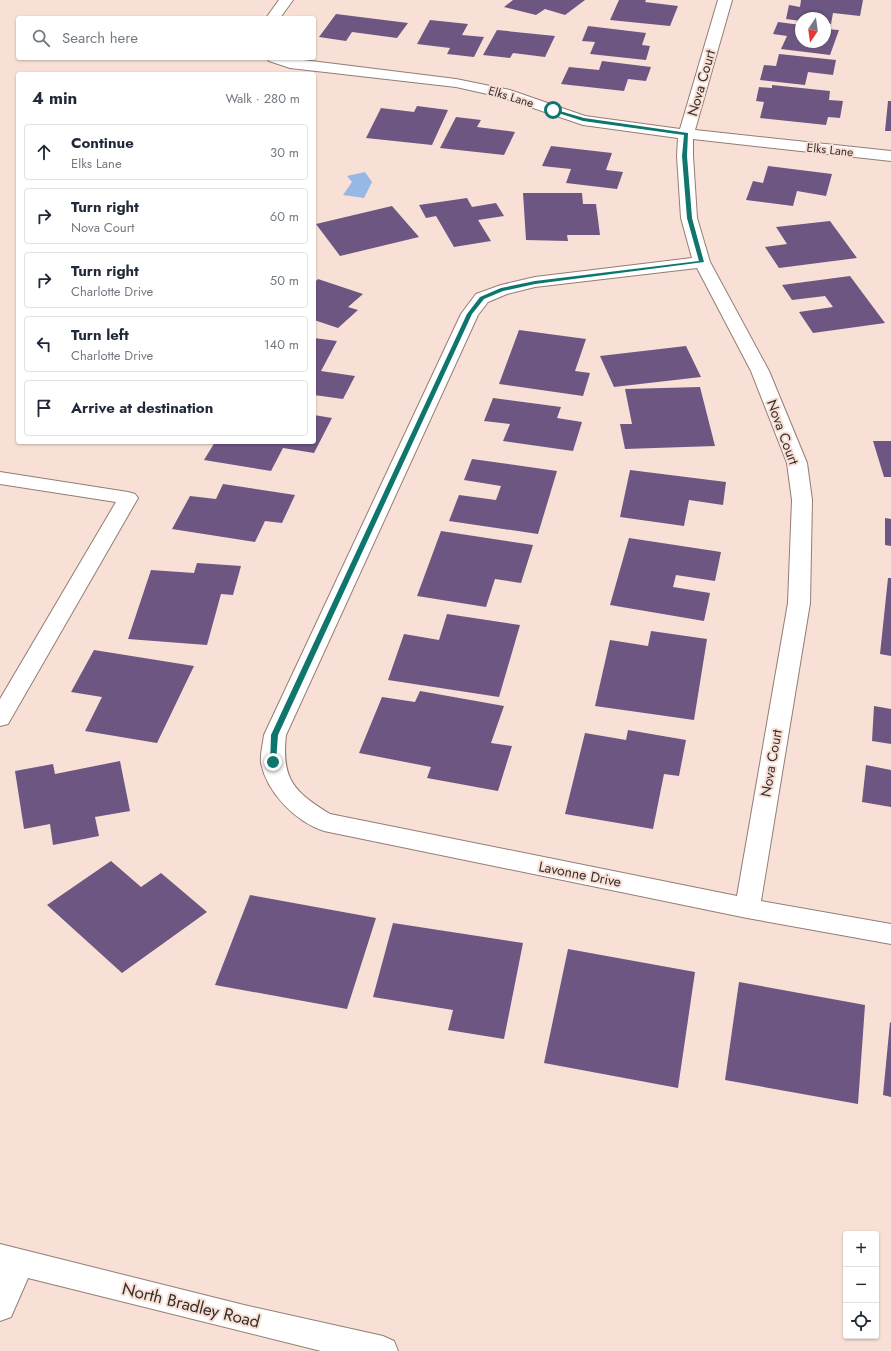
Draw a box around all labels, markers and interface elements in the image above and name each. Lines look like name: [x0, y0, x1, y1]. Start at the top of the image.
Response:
north arrow: [795, 12, 831, 48]
search box: [16, 16, 316, 60]
icon: search: [30, 27, 52, 49]
text: Search here: [62, 27, 138, 49]
street label: Nova Court: [682, 47, 720, 118]
street label: Elks Lane: [486, 82, 536, 112]
text: 4 min: [32, 86, 77, 110]
text: Walk · 280 m: [225, 89, 300, 108]
route start: [544, 101, 562, 119]
text: Continue: [71, 132, 134, 154]
street label: Elks Lane: [806, 139, 854, 161]
icon: ahead: [33, 141, 55, 163]
text: 30 m: [270, 143, 299, 162]
text: Elks Lane: [71, 154, 122, 173]
text: Turn right: [71, 196, 139, 218]
icon: right: [33, 205, 55, 227]
text: 60 m: [270, 207, 299, 226]
text: Nova Court: [71, 218, 134, 237]
text: Turn right: [71, 260, 139, 282]
icon: right: [33, 269, 55, 291]
text: 50 m: [270, 271, 299, 290]
text: Charlotte Drive: [71, 282, 153, 301]
text: Turn left: [71, 324, 129, 346]
icon: left: [33, 333, 55, 355]
text: 140 m: [264, 335, 299, 354]
text: Charlotte Drive: [71, 346, 153, 365]
icon: arrive: [33, 397, 55, 419]
text: Arrive at destination: [71, 397, 213, 419]
street label: Nova Court: [762, 397, 804, 468]
street label: Nova Court: [755, 727, 787, 798]
route end: [264, 753, 282, 771]
street label: Lavonne Drive: [537, 856, 623, 892]
map controls: [843, 1231, 879, 1339]
button: +: [843, 1231, 879, 1267]
button: −: [843, 1267, 879, 1303]
street label: North Bradley Road: [120, 1276, 262, 1334]
button: locate: [843, 1303, 879, 1339]

